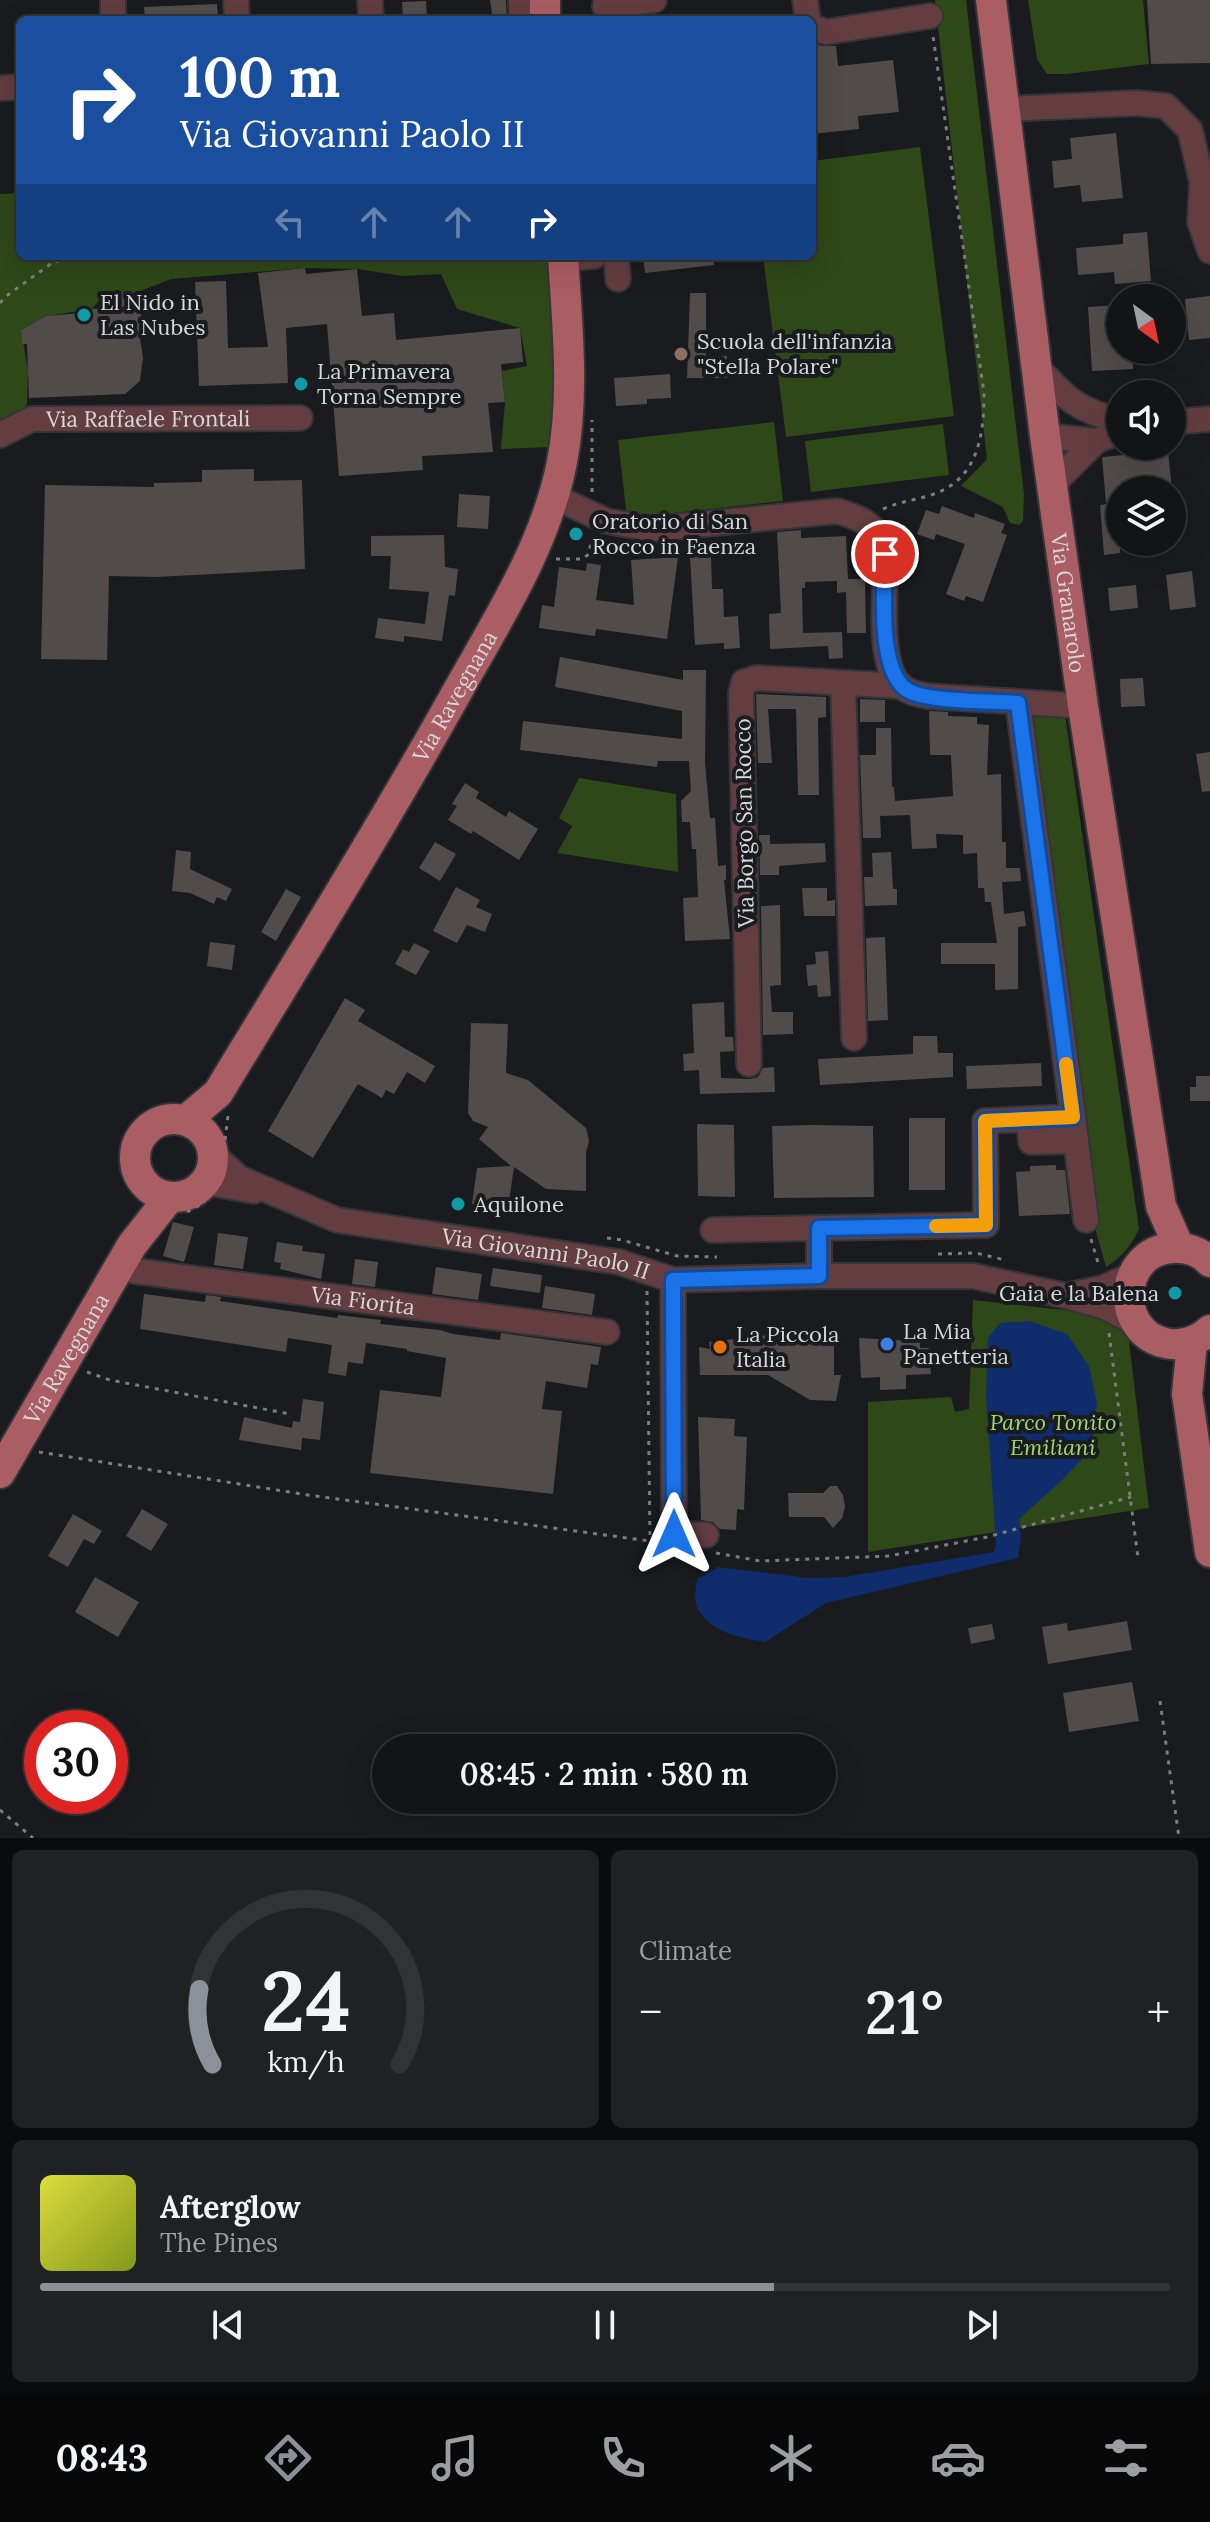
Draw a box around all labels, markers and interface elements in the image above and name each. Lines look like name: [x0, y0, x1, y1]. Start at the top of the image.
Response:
text: 100 m: [180, 41, 340, 112]
icon: right: [48, 48, 152, 152]
text: Via Giovanni Paolo II: [180, 111, 525, 157]
icon: left: [268, 200, 312, 244]
icon: ahead: [352, 200, 396, 244]
icon: ahead: [436, 200, 480, 244]
icon: right: [520, 200, 564, 244]
north arrow: [1106, 284, 1186, 364]
map controls: [1106, 284, 1186, 556]
place label: El Nido in Las Nubes: [100, 288, 205, 341]
marker: El Nido in Las Nubes: [75, 306, 93, 324]
place label: Scuola dell'infanzia "Stella Polare": [697, 327, 892, 380]
marker: Scuola dell'infanzia "Stella Polare": [672, 345, 690, 363]
place label: La Primavera Torna Sempre: [317, 357, 461, 410]
marker: La Primavera Torna Sempre: [292, 375, 310, 393]
button: sound: [1106, 380, 1186, 460]
street label: Via Raffaele Frontali: [45, 404, 250, 433]
button: layers: [1106, 476, 1186, 556]
place label: Oratorio di San Rocco in Faenza: [592, 507, 756, 560]
pin: [851, 520, 919, 588]
marker: Oratorio di San Rocco in Faenza: [567, 525, 585, 543]
street label: Via Granarolo: [1045, 530, 1092, 675]
icon: arrive: [863, 532, 907, 576]
street label: Via Ravegnana: [406, 625, 503, 768]
street label: Via Borgo San Rocco: [728, 718, 760, 929]
place label: Aquilone: [473, 1190, 564, 1218]
marker: Aquilone: [449, 1195, 467, 1213]
street label: Via Giovanni Paolo II: [439, 1222, 654, 1285]
place label: Gaia e la Balena: [999, 1279, 1159, 1307]
street label: Via Fiorita: [308, 1280, 416, 1321]
marker: Gaia e la Balena: [1166, 1284, 1184, 1302]
street label: Via Ravegnana: [17, 1288, 115, 1430]
place label: La Mia Panetteria: [903, 1317, 1009, 1370]
place label: La Piccola Italia: [736, 1320, 839, 1373]
marker: La Mia Panetteria: [878, 1335, 896, 1353]
marker: La Piccola Italia: [711, 1338, 729, 1356]
park label: Parco Tonito Emiliani: [990, 1408, 1116, 1461]
position arrow: [632, 1492, 716, 1576]
speed limit sign: 30: [24, 1710, 128, 1814]
text: 08:45 · 2 min · 580 m: [460, 1755, 748, 1793]
text: Climate: [639, 1934, 732, 1967]
text: 24: [261, 1947, 350, 2054]
text: 21°: [865, 1974, 944, 2050]
text: −: [639, 1984, 662, 2040]
text: +: [1147, 1984, 1170, 2040]
text: km/h: [267, 2043, 344, 2080]
text: Afterglow: [160, 2188, 301, 2226]
text: The Pines: [160, 2226, 278, 2259]
icon: previous: [206, 2303, 250, 2347]
icon: pause: [583, 2303, 627, 2347]
icon: next: [960, 2303, 1004, 2347]
icon: directions: [260, 2430, 316, 2486]
icon: music: [427, 2430, 483, 2486]
icon: phone: [595, 2430, 651, 2486]
icon: climate: [763, 2430, 819, 2486]
icon: car: [930, 2430, 986, 2486]
icon: filters: [1098, 2430, 1154, 2486]
text: 08:43: [56, 2435, 148, 2481]

